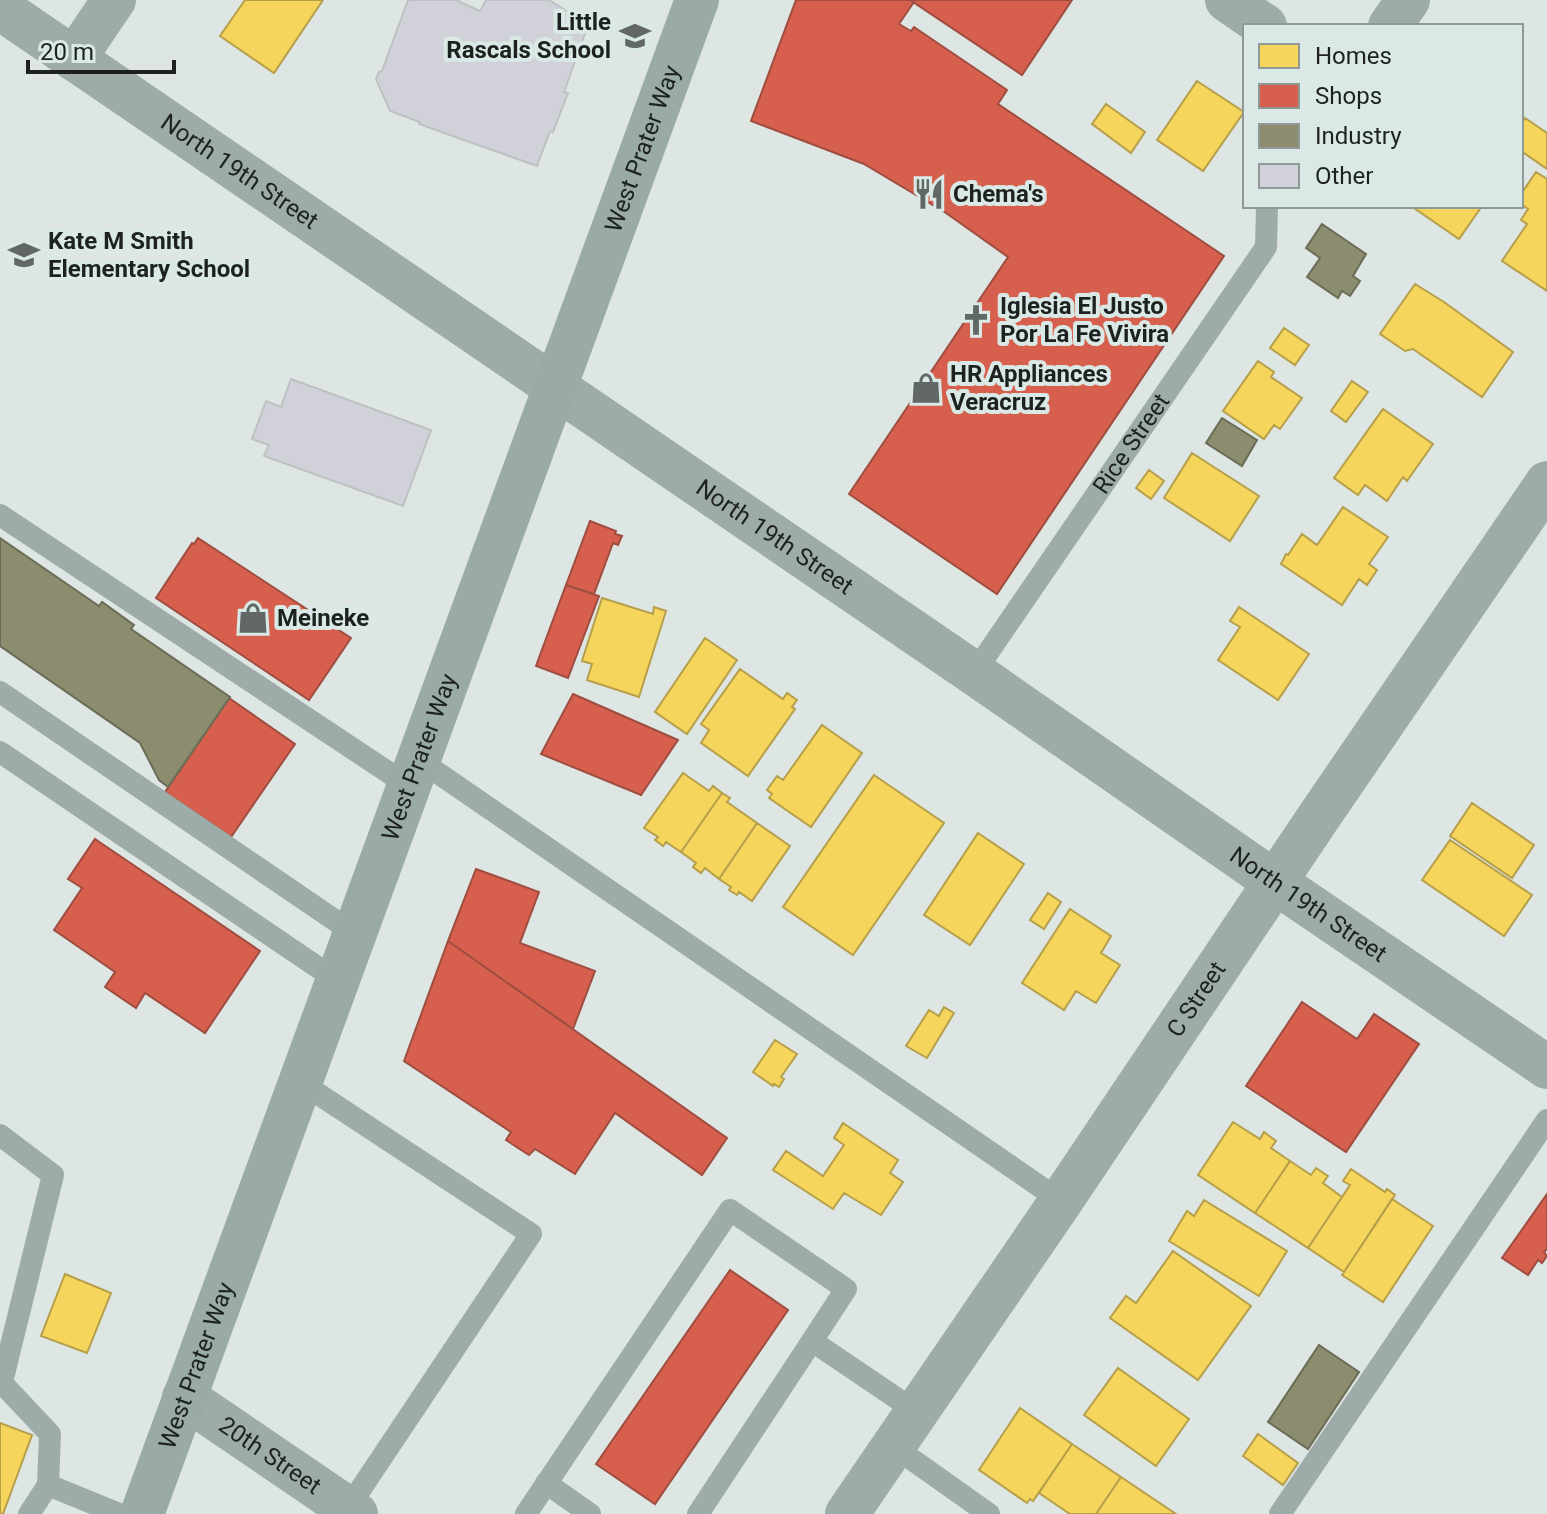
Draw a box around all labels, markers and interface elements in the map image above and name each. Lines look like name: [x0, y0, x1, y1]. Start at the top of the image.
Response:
place label: Little Rascals School: [446, 8, 611, 64]
school or university icon: Little Rascals School: [618, 19, 652, 53]
scale bar: [28, 24, 174, 74]
legend: [1243, 24, 1523, 208]
text: 20 m: [40, 38, 94, 66]
text: Homes: [1315, 42, 1392, 70]
street label: West Prater Way: [599, 61, 686, 236]
text: Shops: [1315, 82, 1382, 110]
street label: North 19th Street: [156, 108, 323, 235]
text: Industry: [1315, 122, 1402, 150]
text: Other: [1315, 162, 1373, 190]
restaurant icon: Chema's: [912, 177, 946, 211]
place label: Chema's: [953, 180, 1044, 208]
place label: Kate M Smith Elementary School: [48, 227, 250, 283]
school or university icon: Kate M Smith Elementary School: [7, 238, 41, 272]
place label: Iglesia El Justo Por La Fe Vivira: [1000, 292, 1169, 348]
church icon: Iglesia El Justo Por La Fe Vivira: [959, 303, 993, 337]
place label: HR Appliances Veracruz: [950, 360, 1108, 416]
shop icon: HR Appliances Veracruz: [909, 371, 943, 405]
street label: Rice Street: [1087, 388, 1175, 499]
street label: North 19th Street: [691, 473, 859, 600]
shop icon: Meineke: [236, 601, 270, 635]
place label: Meineke: [277, 604, 369, 632]
street label: West Prater Way: [376, 669, 463, 844]
street label: North 19th Street: [1224, 841, 1392, 968]
street label: C Street: [1161, 956, 1232, 1042]
street label: West Prater Way: [153, 1278, 240, 1453]
street label: 20th Street: [214, 1411, 327, 1500]

